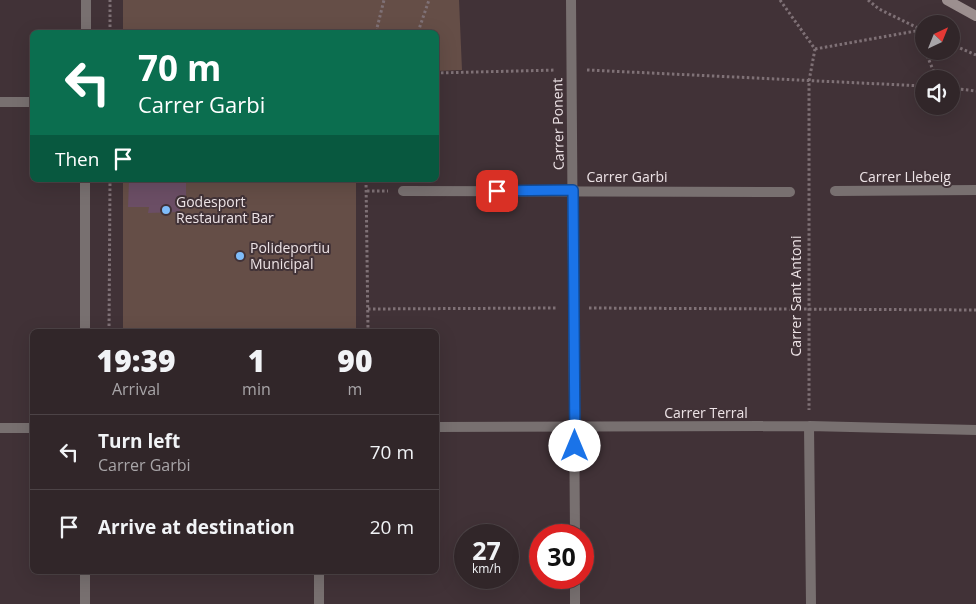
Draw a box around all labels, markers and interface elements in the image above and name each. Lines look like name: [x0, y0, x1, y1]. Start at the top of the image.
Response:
north arrow: [915, 15, 960, 60]
map controls: [915, 15, 960, 115]
text: 70 m: [138, 44, 221, 91]
icon: left: [55, 50, 120, 115]
button: sound: [915, 70, 960, 115]
street label: Carrer Ponent: [547, 78, 568, 170]
text: Carrer Garbi: [138, 89, 265, 119]
icon: arrive: [109, 145, 137, 173]
text: Then: [55, 146, 99, 172]
street label: Carrer Garbi: [586, 167, 668, 186]
street label: Carrer Llebeig: [859, 167, 951, 186]
pin: [476, 170, 518, 212]
icon: arrive: [483, 177, 511, 205]
place label: Godesport Restaurant Bar: [176, 192, 274, 227]
marker: Godesport Restaurant Bar: [160, 204, 172, 216]
street label: Carrer Sant Antoni: [786, 236, 805, 356]
place label: Polideportiu Municipal: [250, 238, 330, 273]
marker: Polideportiu Municipal: [234, 250, 246, 262]
text: 19:39: [97, 340, 176, 381]
text: 1: [248, 340, 265, 381]
text: 90: [337, 340, 372, 381]
text: Arrival: [112, 378, 160, 400]
text: min: [242, 378, 271, 400]
text: m: [347, 378, 362, 400]
street label: Carrer Terral: [664, 403, 748, 422]
position arrow: [548, 419, 600, 471]
text: Turn left: [98, 428, 180, 454]
icon: left: [55, 438, 83, 466]
text: 70 m: [370, 439, 414, 465]
text: Carrer Garbi: [98, 454, 191, 476]
icon: arrive: [55, 513, 83, 541]
text: Arrive at destination: [98, 514, 295, 540]
text: 20 m: [370, 514, 414, 540]
speed limit sign: 30: [529, 524, 594, 589]
text: 27: [472, 533, 501, 567]
text: km/h: [472, 560, 501, 577]

